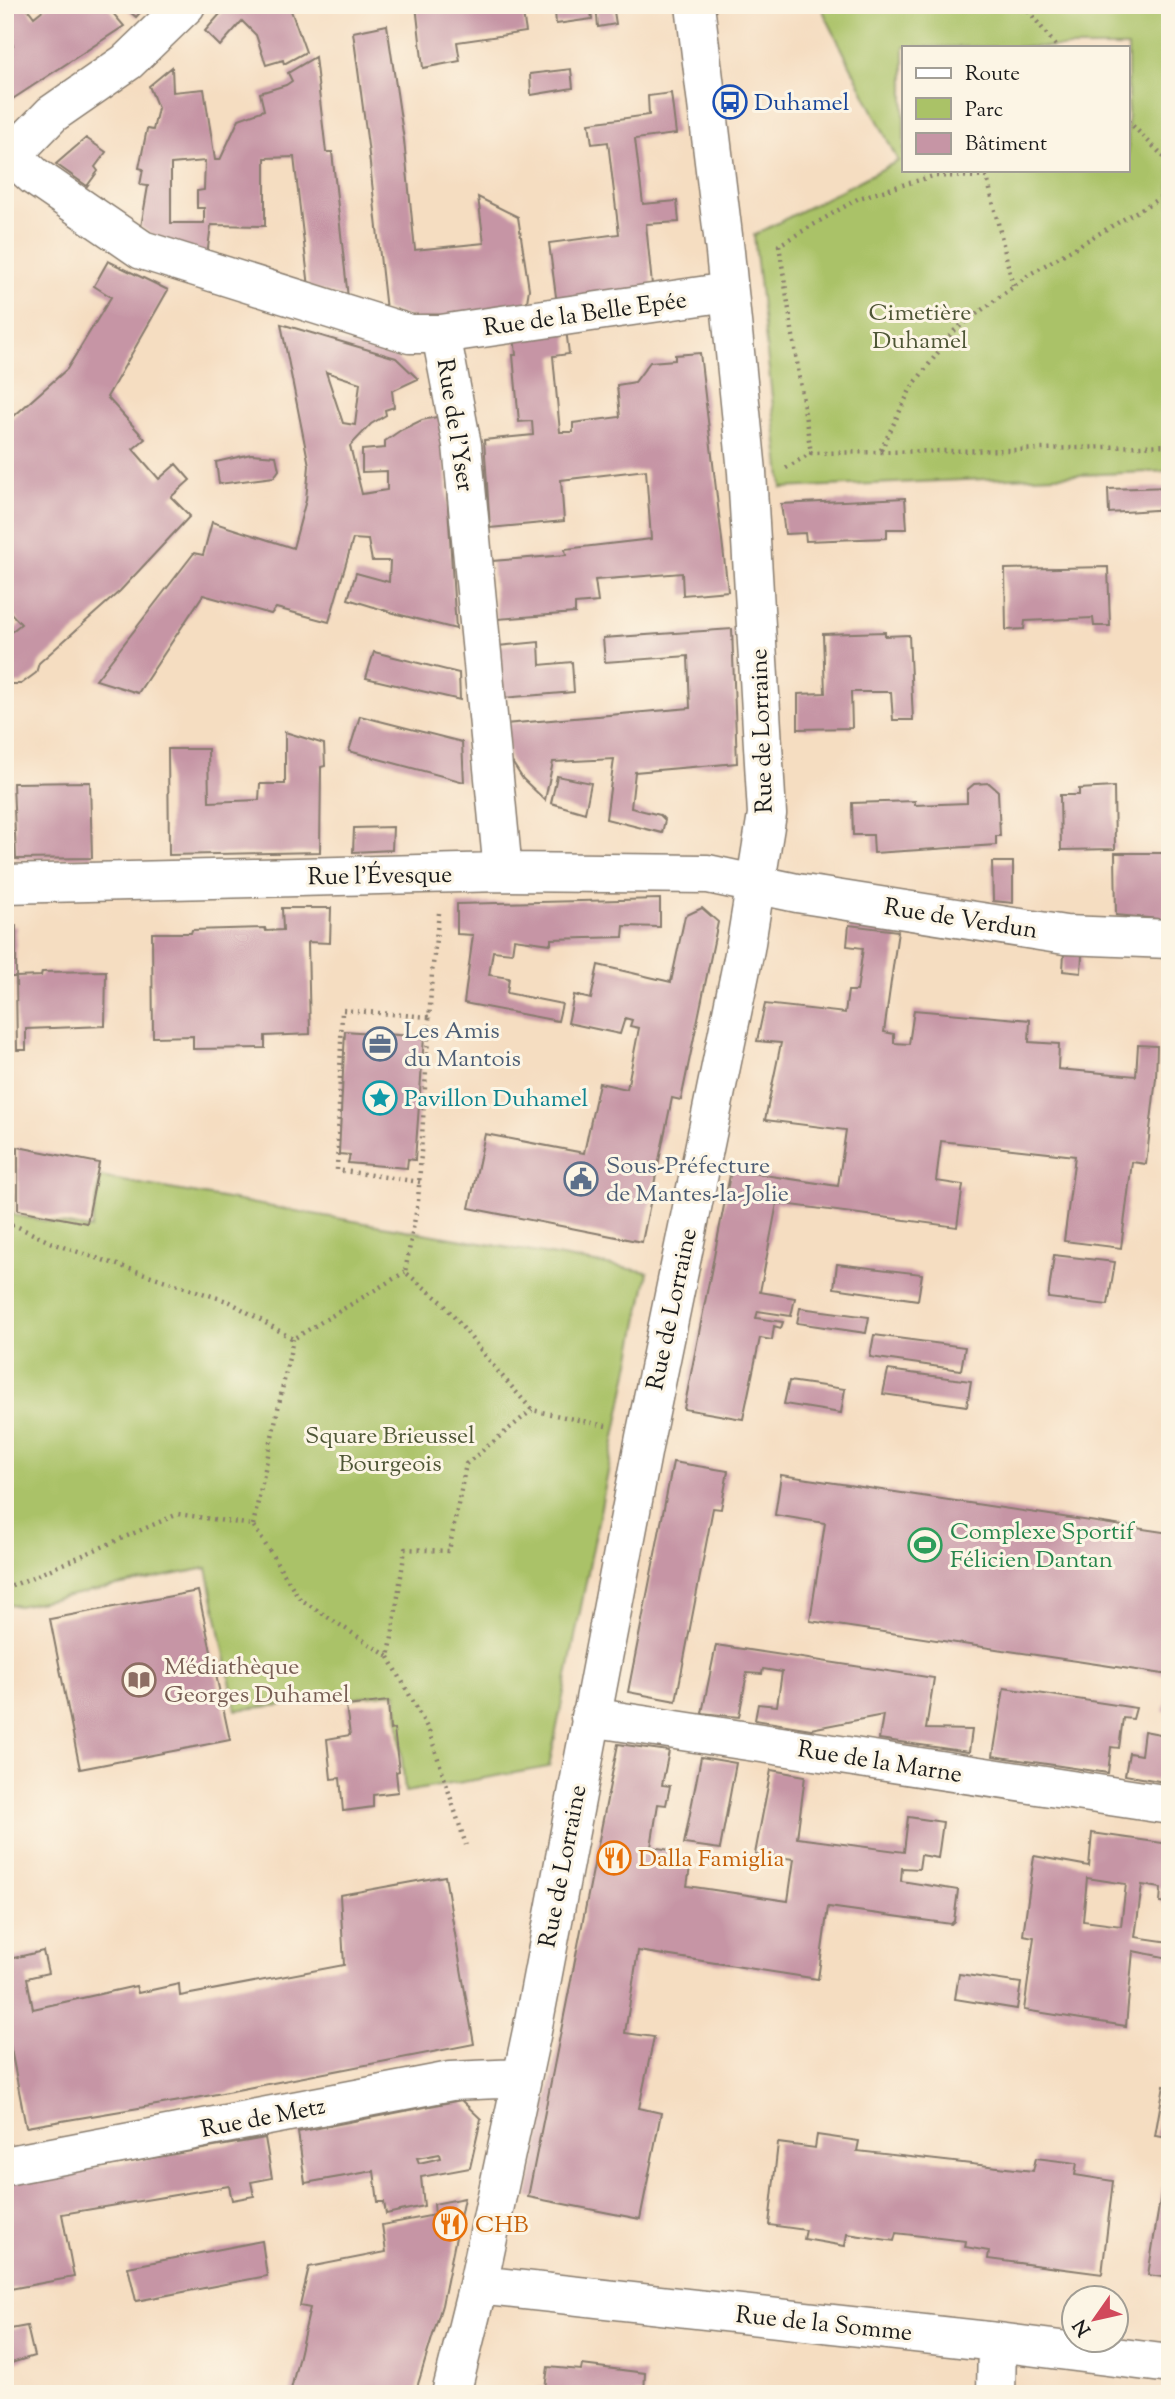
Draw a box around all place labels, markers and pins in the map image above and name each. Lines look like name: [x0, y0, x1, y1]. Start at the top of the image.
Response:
bus stop icon: Duhamel: [711, 83, 749, 121]
place label: Duhamel: [754, 87, 850, 121]
place label: Les Amis du Mantois: [404, 1015, 521, 1077]
office icon: Les Amis du Mantois: [361, 1025, 399, 1063]
place icon: Pavillon Duhamel: [361, 1079, 399, 1117]
place label: Pavillon Duhamel: [404, 1083, 589, 1117]
place label: Sous-Préfecture de Mantes-la-Jolie: [606, 1150, 789, 1212]
public building icon: Sous-Préfecture de Mantes-la-Jolie: [562, 1160, 600, 1198]
place label: Complexe Sportif Félicien Dantan: [950, 1516, 1136, 1578]
sports icon: Complexe Sportif Félicien Dantan: [906, 1526, 944, 1564]
place label: Médiathèque Georges Duhamel: [164, 1651, 350, 1713]
library icon: Médiathèque Georges Duhamel: [120, 1661, 158, 1699]
restaurant icon: Dalla Famiglia: [595, 1839, 633, 1877]
place label: Dalla Famiglia: [638, 1843, 784, 1877]
restaurant icon: CHB: [431, 2205, 469, 2243]
place label: CHB: [475, 2209, 528, 2243]

